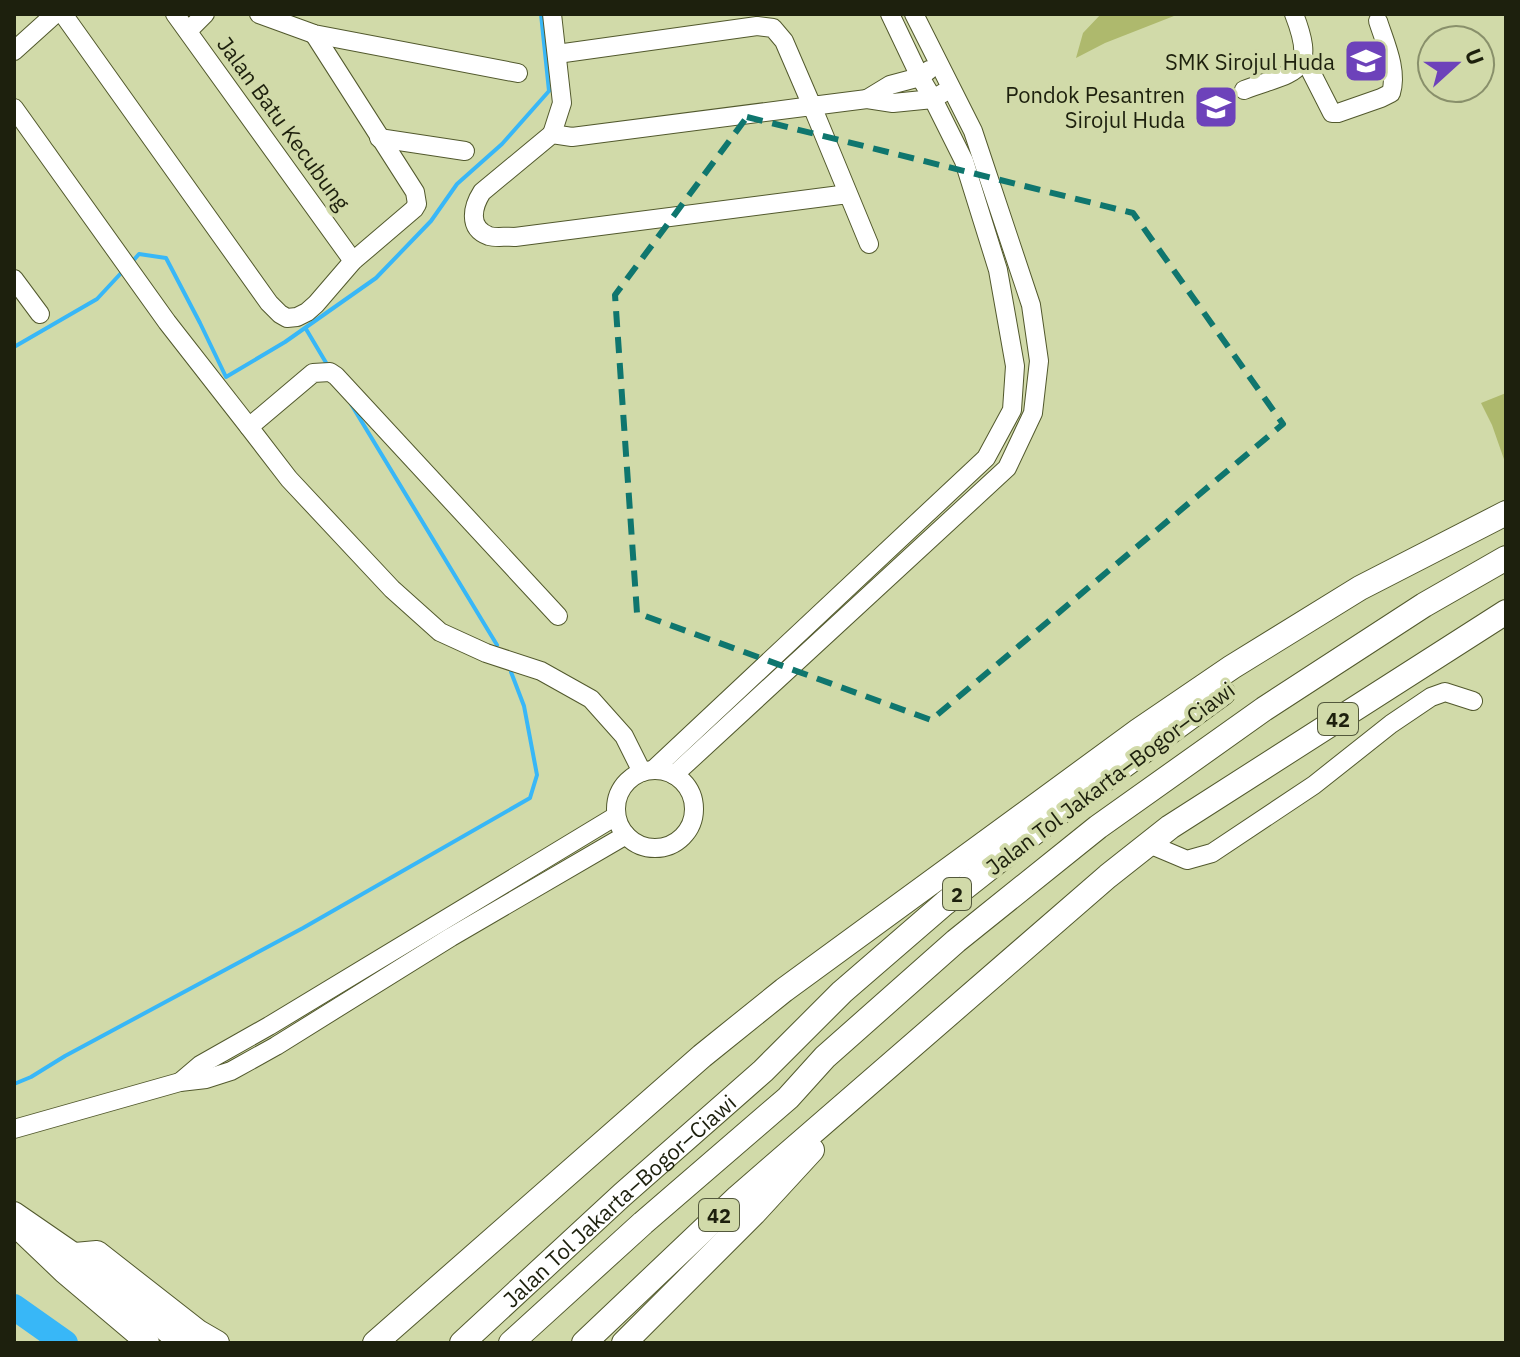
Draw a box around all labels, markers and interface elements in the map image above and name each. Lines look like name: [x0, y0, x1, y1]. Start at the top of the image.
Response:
north arrow: [1416, 24, 1496, 104]
street label: Jalan Batu Kecubung: [211, 30, 357, 216]
school or university icon: SMK Sirojul Huda: [1342, 37, 1390, 85]
text: U: [1459, 44, 1491, 69]
place label: SMK Sirojul Huda: [1165, 47, 1335, 76]
place label: Pondok Pesantren Sirojul Huda: [1005, 80, 1185, 134]
school or university icon: Pondok Pesantren Sirojul Huda: [1192, 83, 1240, 131]
street label: Jalan Tol Jakarta–Bogor–Ciawi: [980, 675, 1240, 881]
road number: 42: [1318, 703, 1358, 735]
road number: 2: [943, 878, 971, 910]
street label: Jalan Tol Jakarta–Bogor–Ciawi: [496, 1087, 741, 1313]
road number: 42: [699, 1199, 739, 1231]

